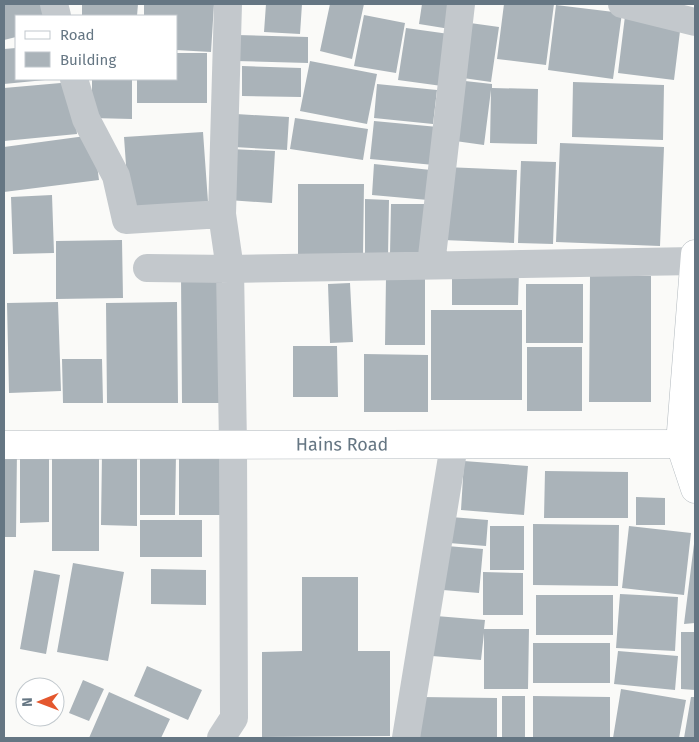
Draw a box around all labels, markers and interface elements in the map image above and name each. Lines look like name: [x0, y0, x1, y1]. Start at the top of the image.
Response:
legend: [15, 15, 178, 80]
text: Road: [60, 26, 95, 44]
text: Building: [60, 51, 116, 69]
street label: Hains Road: [296, 433, 388, 456]
north arrow: [15, 677, 65, 727]
text: N: [19, 697, 36, 707]

